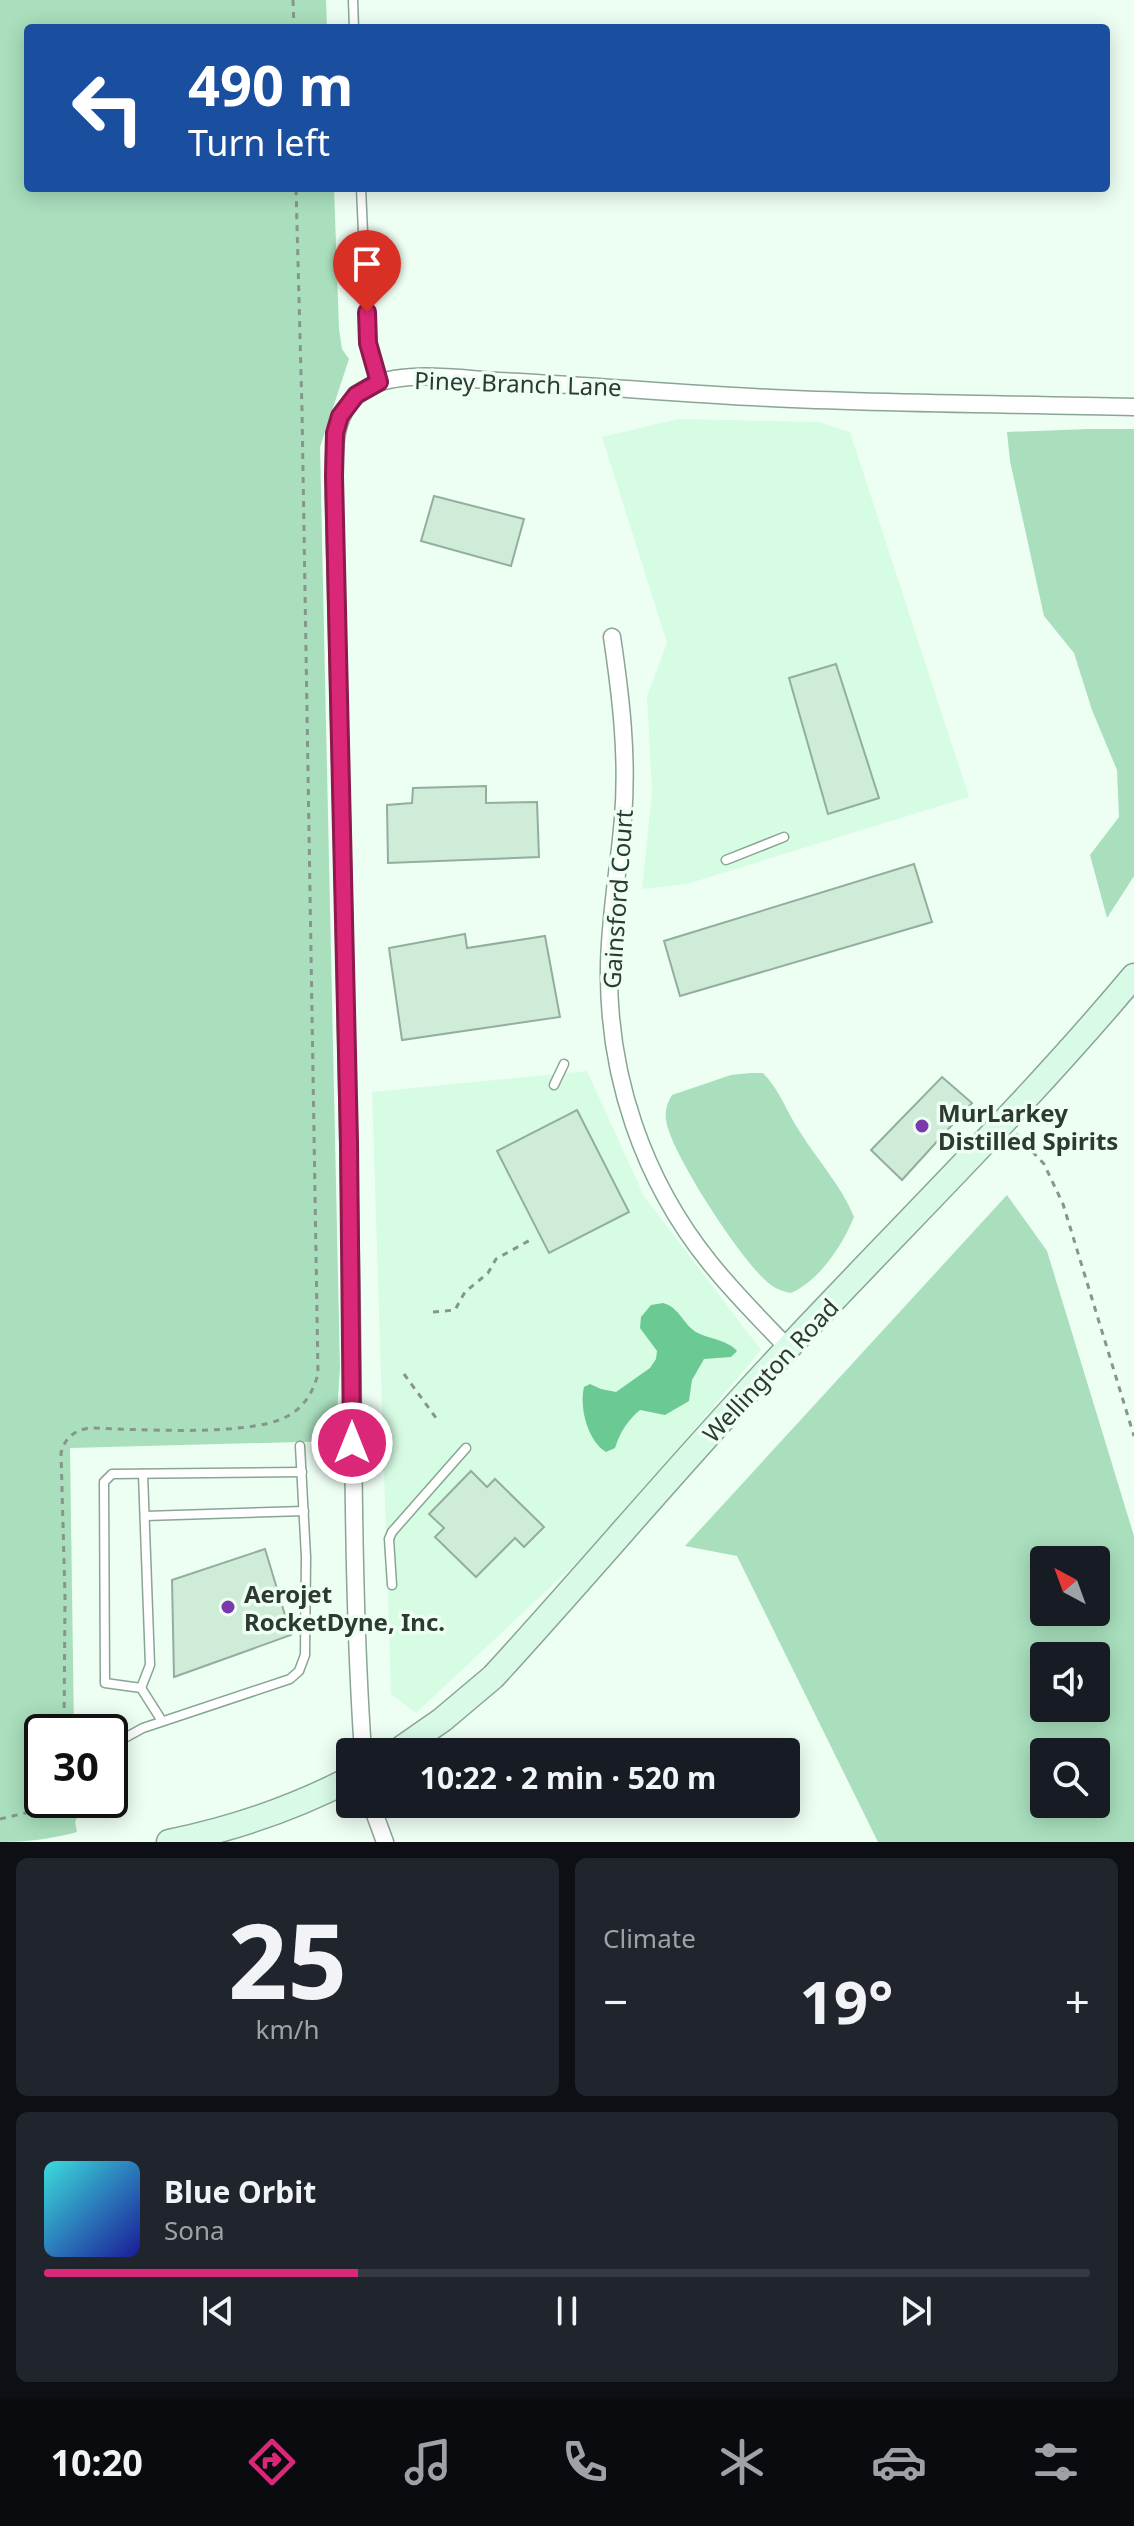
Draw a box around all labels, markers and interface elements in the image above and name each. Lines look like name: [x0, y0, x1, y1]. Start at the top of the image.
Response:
text: 490 m: [188, 46, 353, 122]
icon: left: [56, 56, 160, 160]
text: Turn left: [188, 118, 330, 167]
pin: [333, 230, 401, 312]
icon: arrive: [345, 242, 389, 286]
street label: Piney Branch Lane: [414, 363, 622, 403]
street label: Gainsford Court: [594, 808, 640, 990]
place label: MurLarkey Distilled Spirits: [938, 1096, 1118, 1157]
marker: MurLarkey Distilled Spirits: [913, 1117, 931, 1135]
street label: Wellington Road: [695, 1291, 845, 1449]
position arrow: [310, 1401, 394, 1485]
north arrow: [1030, 1546, 1110, 1626]
map controls: [1030, 1546, 1110, 1818]
place label: Aerojet RocketDyne, Inc.: [244, 1577, 445, 1638]
marker: Aerojet RocketDyne, Inc.: [219, 1598, 237, 1616]
button: sound: [1030, 1642, 1110, 1722]
speed limit sign: 30: [24, 1714, 128, 1818]
button: search: [1030, 1738, 1110, 1818]
text: 10:22 · 2 min · 520 m: [420, 1757, 716, 1798]
text: 25: [228, 1888, 347, 2029]
text: Climate: [603, 1920, 696, 1956]
text: 19°: [799, 1960, 894, 2042]
text: −: [603, 1971, 628, 2031]
text: +: [1065, 1971, 1090, 2031]
text: km/h: [256, 2011, 319, 2047]
text: Blue Orbit: [164, 2171, 316, 2212]
text: Sona: [164, 2212, 225, 2248]
icon: previous: [196, 2289, 240, 2333]
icon: pause: [545, 2289, 589, 2333]
icon: next: [894, 2289, 938, 2333]
icon: directions: [244, 2434, 300, 2490]
icon: music: [400, 2434, 456, 2490]
icon: phone: [557, 2434, 613, 2490]
icon: climate: [714, 2434, 770, 2490]
icon: car: [871, 2434, 927, 2490]
icon: filters: [1028, 2434, 1084, 2490]
text: 10:20: [50, 2438, 143, 2487]

